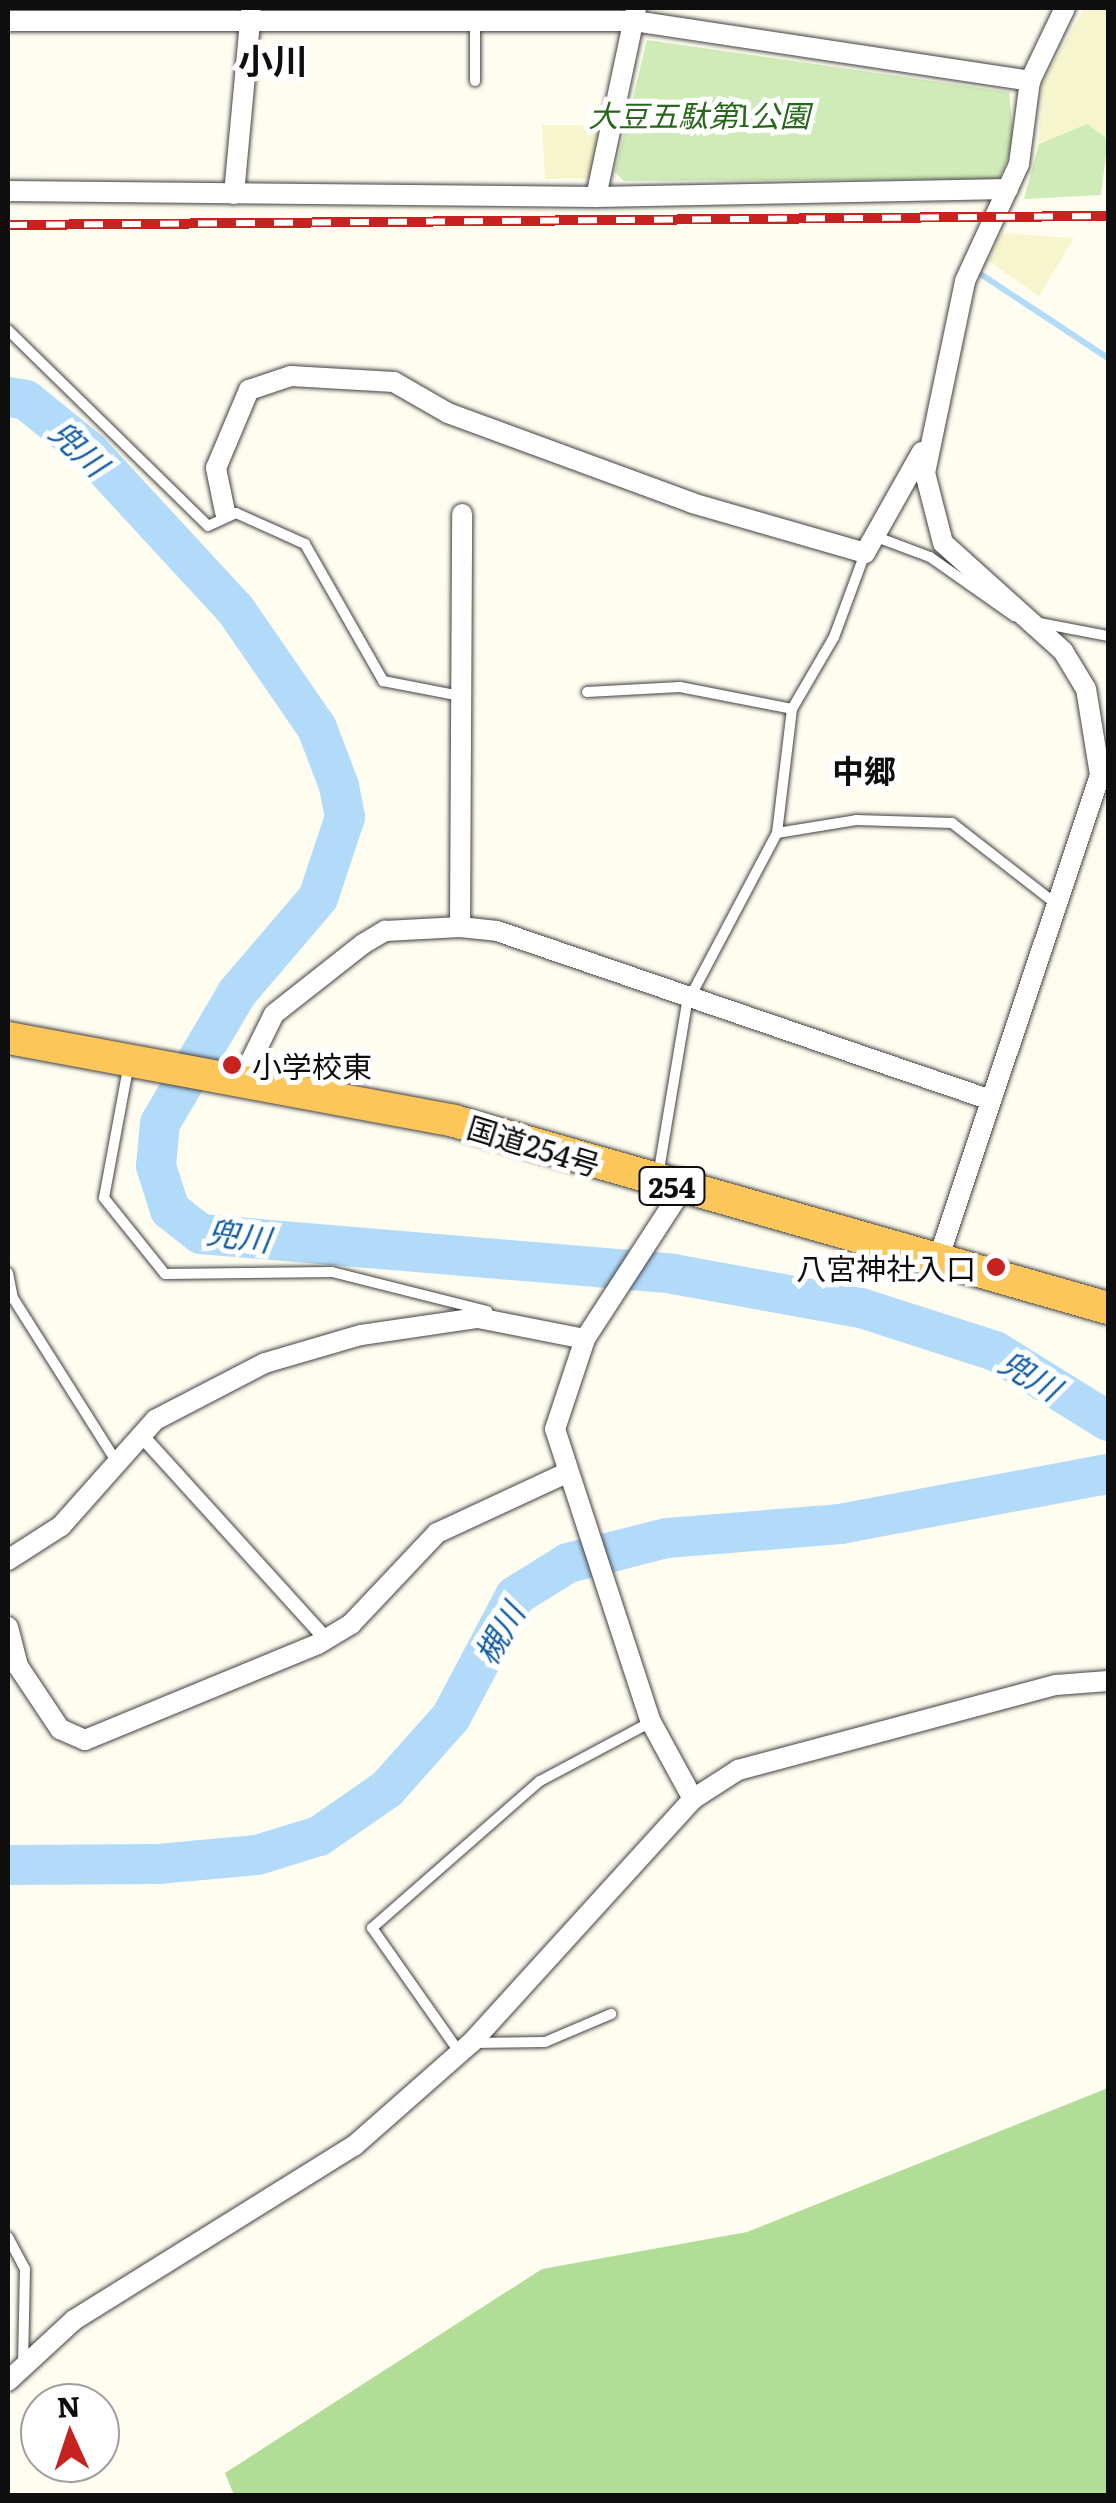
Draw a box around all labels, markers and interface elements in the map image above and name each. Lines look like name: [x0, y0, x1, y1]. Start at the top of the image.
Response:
district label: 小川: [238, 38, 308, 80]
park label: 大豆五駄第1公園: [588, 96, 810, 132]
water label: 兜川: [44, 411, 116, 483]
district label: 中郷: [832, 750, 896, 788]
place label: 小学校東: [252, 1047, 372, 1083]
marker: 小学校東: [221, 1054, 243, 1076]
street label: 国道254号: [463, 1108, 605, 1182]
road number: 254: [637, 1163, 707, 1209]
water label: 兜川: [205, 1211, 273, 1257]
place label: 八宮神社入口: [796, 1249, 976, 1285]
marker: 八宮神社入口: [985, 1256, 1007, 1278]
water label: 兜川: [994, 1341, 1068, 1407]
water label: 槻川: [465, 1596, 531, 1670]
north arrow: [20, 2383, 120, 2483]
text: N: [56, 2383, 81, 2427]

